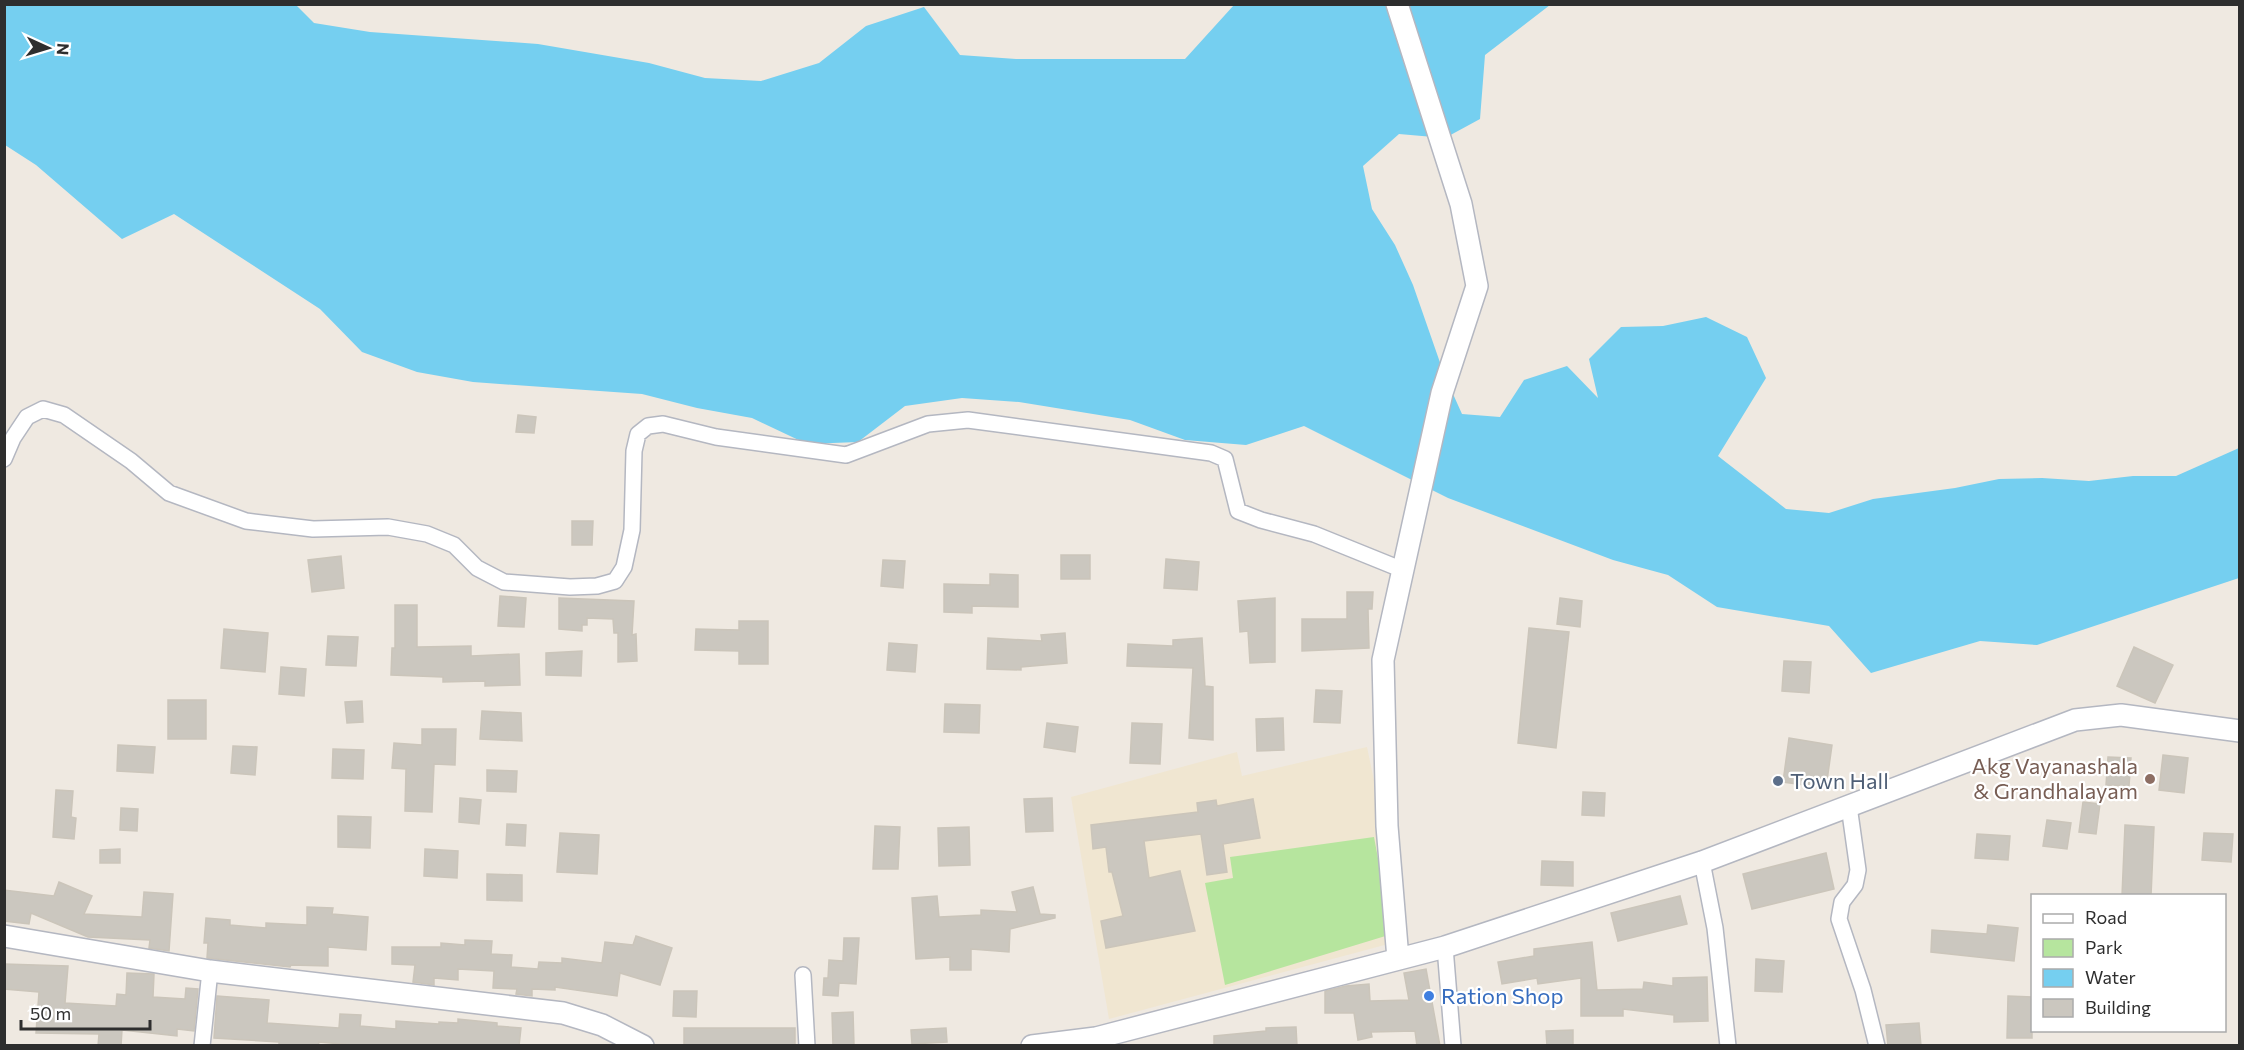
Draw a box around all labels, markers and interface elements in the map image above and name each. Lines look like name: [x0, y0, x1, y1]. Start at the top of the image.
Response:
north arrow: [18, 18, 78, 78]
text: N: [54, 42, 73, 56]
place label: Akg Vayanashala & Grandhalayam: [1972, 752, 2138, 804]
place label: Town Hall: [1790, 767, 1889, 794]
marker: Akg Vayanashala & Grandhalayam: [2143, 772, 2157, 786]
marker: Town Hall: [1771, 774, 1785, 788]
legend: [2031, 894, 2226, 1032]
text: Road: [2085, 906, 2127, 928]
text: Park: [2085, 936, 2123, 958]
text: Water: [2085, 966, 2136, 988]
place label: Ration Shop: [1441, 982, 1564, 1009]
marker: Ration Shop: [1422, 989, 1436, 1003]
scale bar: [21, 993, 150, 1031]
text: Building: [2085, 996, 2151, 1018]
text: 50 m: [30, 1002, 71, 1024]

